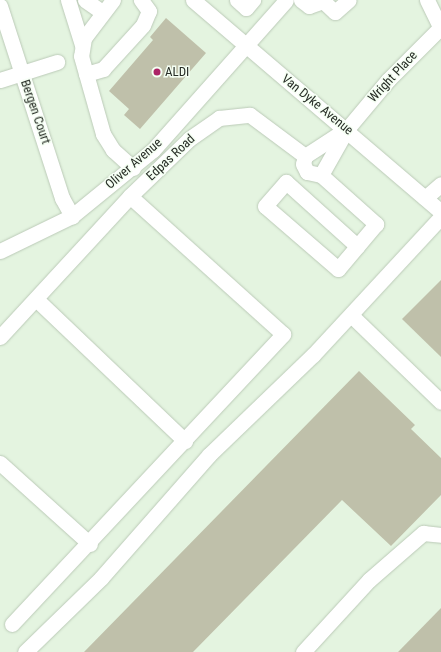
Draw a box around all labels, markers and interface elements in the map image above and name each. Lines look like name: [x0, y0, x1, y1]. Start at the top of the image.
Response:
street label: Wright Place: [365, 48, 421, 106]
place label: ALDI: [165, 64, 189, 80]
marker: ALDI: [152, 67, 162, 77]
street label: Van Dyke Avenue: [278, 71, 356, 139]
street label: Bergen Court: [17, 78, 53, 146]
street label: Edpas Road: [144, 132, 198, 184]
street label: Oliver Avenue: [103, 135, 165, 193]

